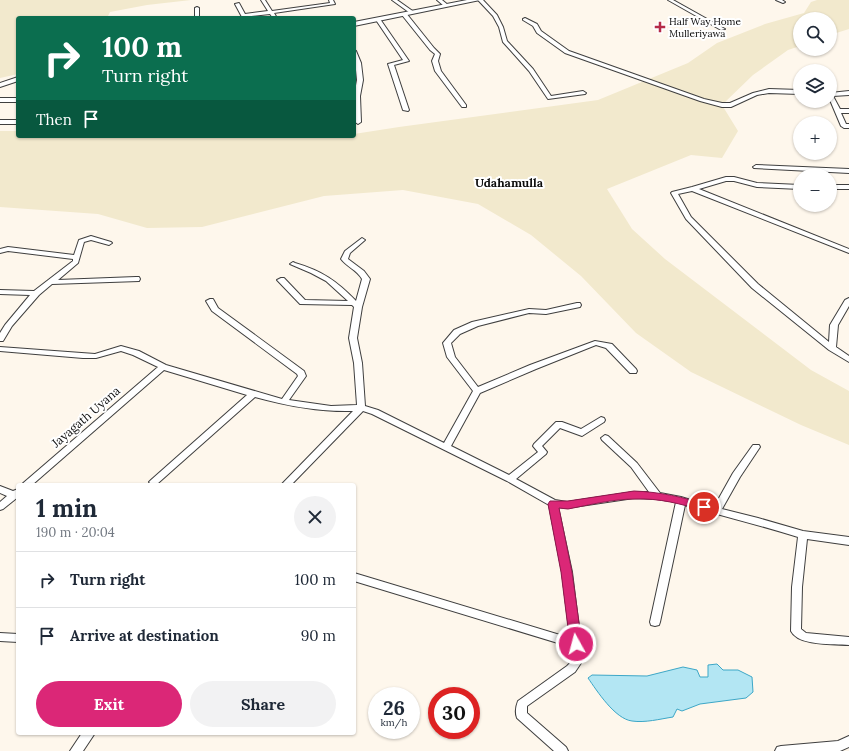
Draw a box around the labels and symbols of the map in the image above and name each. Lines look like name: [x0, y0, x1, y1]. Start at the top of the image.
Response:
place label: Half Way Home Mulleriyawa: [669, 15, 742, 40]
marker: Half Way Home Mulleriyawa: [654, 21, 666, 33]
district label: Udahamulla: [475, 175, 544, 190]
street label: Jayagath Uyana: [48, 383, 123, 451]
pin: [687, 490, 721, 524]
position arrow: [555, 623, 597, 665]
speed limit sign: 30: [428, 687, 480, 739]

